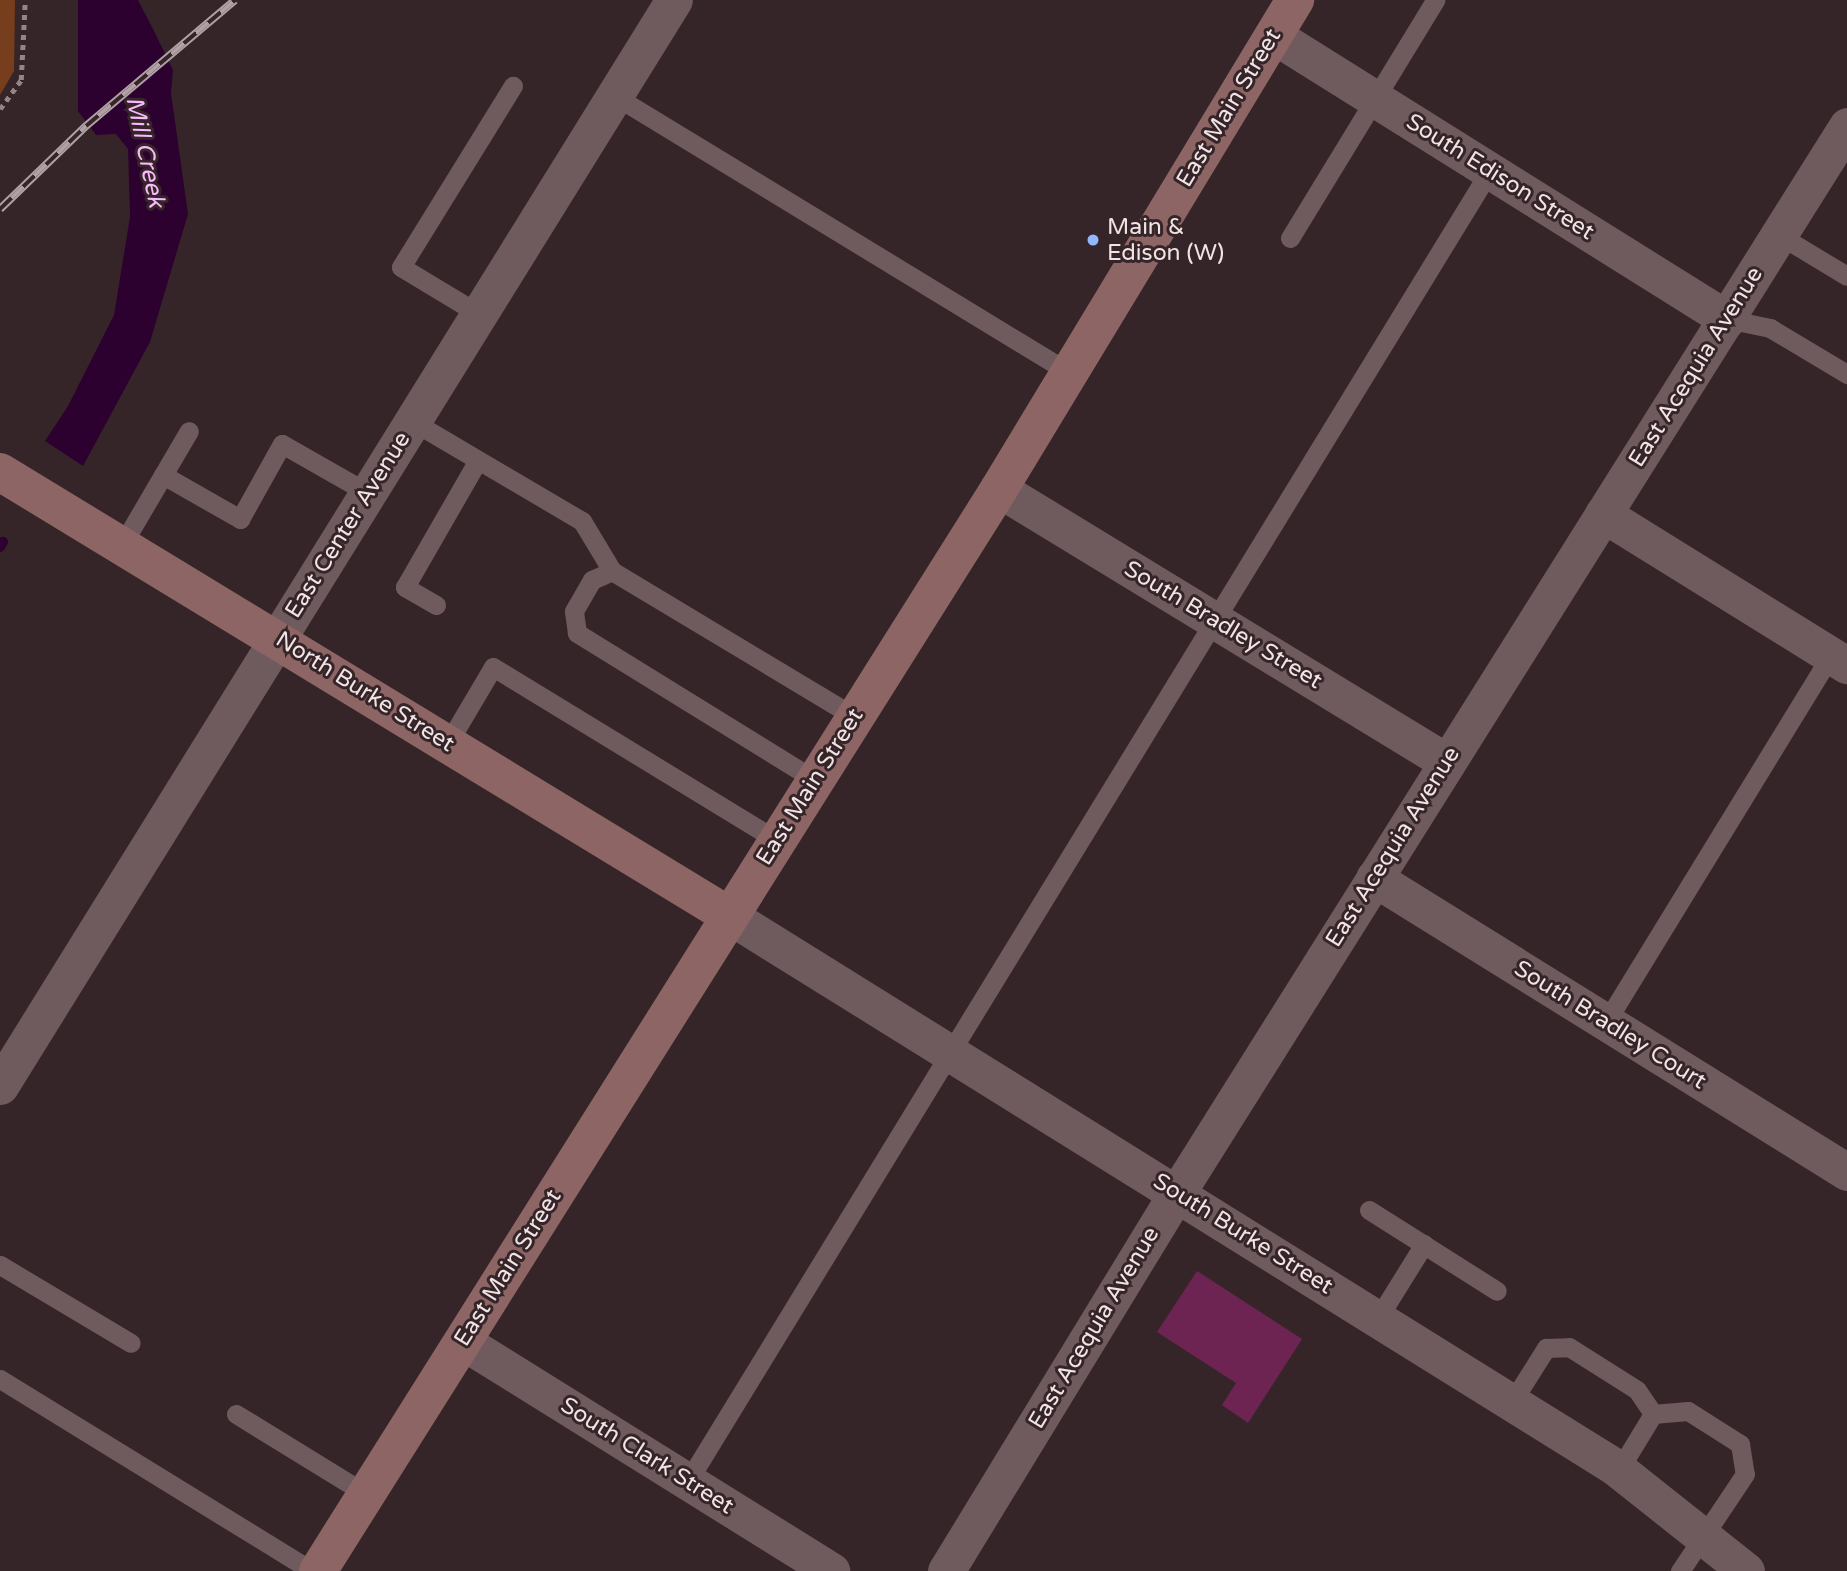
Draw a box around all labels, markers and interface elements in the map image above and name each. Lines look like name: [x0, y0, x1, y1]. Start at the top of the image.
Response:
street label: East Main Street: [1171, 24, 1287, 192]
water label: Mill Creek: [119, 94, 171, 210]
street label: South Edison Street: [1401, 108, 1599, 246]
place label: Main & Edison (W): [1107, 213, 1224, 267]
marker: Main & Edison (W): [1085, 232, 1101, 248]
street label: East Acequia Avenue: [1623, 262, 1769, 472]
street label: East Center Avenue: [280, 427, 416, 623]
street label: South Bradley Street: [1119, 555, 1327, 695]
street label: North Burke Street: [271, 626, 459, 758]
street label: East Main Street: [751, 703, 869, 871]
street label: East Acequia Avenue: [1320, 742, 1466, 952]
street label: South Bradley Court: [1509, 955, 1711, 1095]
street label: South Burke Street: [1148, 1168, 1338, 1300]
street label: East Main Street: [449, 1184, 567, 1352]
street label: East Acequia Avenue: [1023, 1222, 1165, 1434]
street label: South Clark Street: [555, 1392, 739, 1520]

